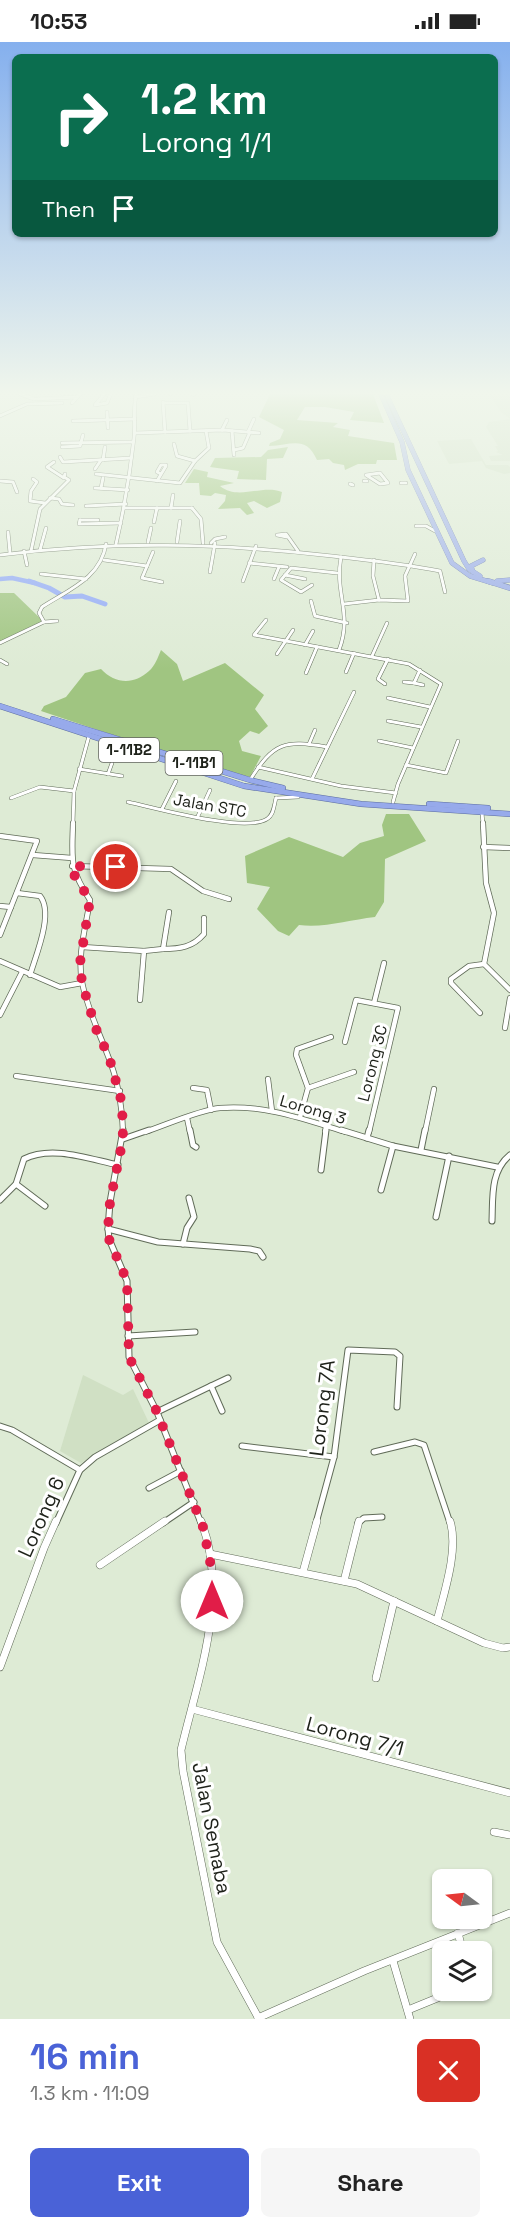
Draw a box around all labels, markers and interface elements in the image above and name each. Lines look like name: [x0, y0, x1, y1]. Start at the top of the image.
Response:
text: 10:53: [30, 7, 87, 35]
text: 1.2 km: [141, 73, 268, 126]
icon: right: [42, 78, 120, 156]
text: Lorong 1/1: [141, 125, 272, 160]
icon: arrive: [107, 192, 140, 225]
text: Then: [42, 195, 95, 223]
road number: 1-11B2: [99, 738, 159, 762]
road number: 1-11B1: [166, 751, 222, 775]
street label: Jalan STC: [172, 789, 248, 822]
pin: [90, 841, 141, 892]
icon: arrive: [99, 850, 132, 883]
street label: Lorong 3C: [353, 1023, 392, 1104]
street label: Lorong 3: [277, 1090, 348, 1129]
street label: Lorong 7A: [303, 1358, 341, 1458]
street label: Lorong 6: [12, 1473, 70, 1561]
position arrow: [180, 1569, 244, 1633]
street label: Lorong 7/1: [303, 1710, 407, 1762]
street label: Jalan Semaba: [186, 1760, 238, 1896]
north arrow: [432, 1869, 492, 1929]
map controls: [432, 1869, 492, 2001]
button: layers: [432, 1941, 492, 2001]
text: 16 min: [30, 2034, 140, 2080]
button: close: [417, 2039, 480, 2102]
text: 1.3 km · 11:09: [30, 2080, 149, 2106]
button: Exit: [30, 2148, 249, 2217]
button: Share: [261, 2148, 480, 2217]

